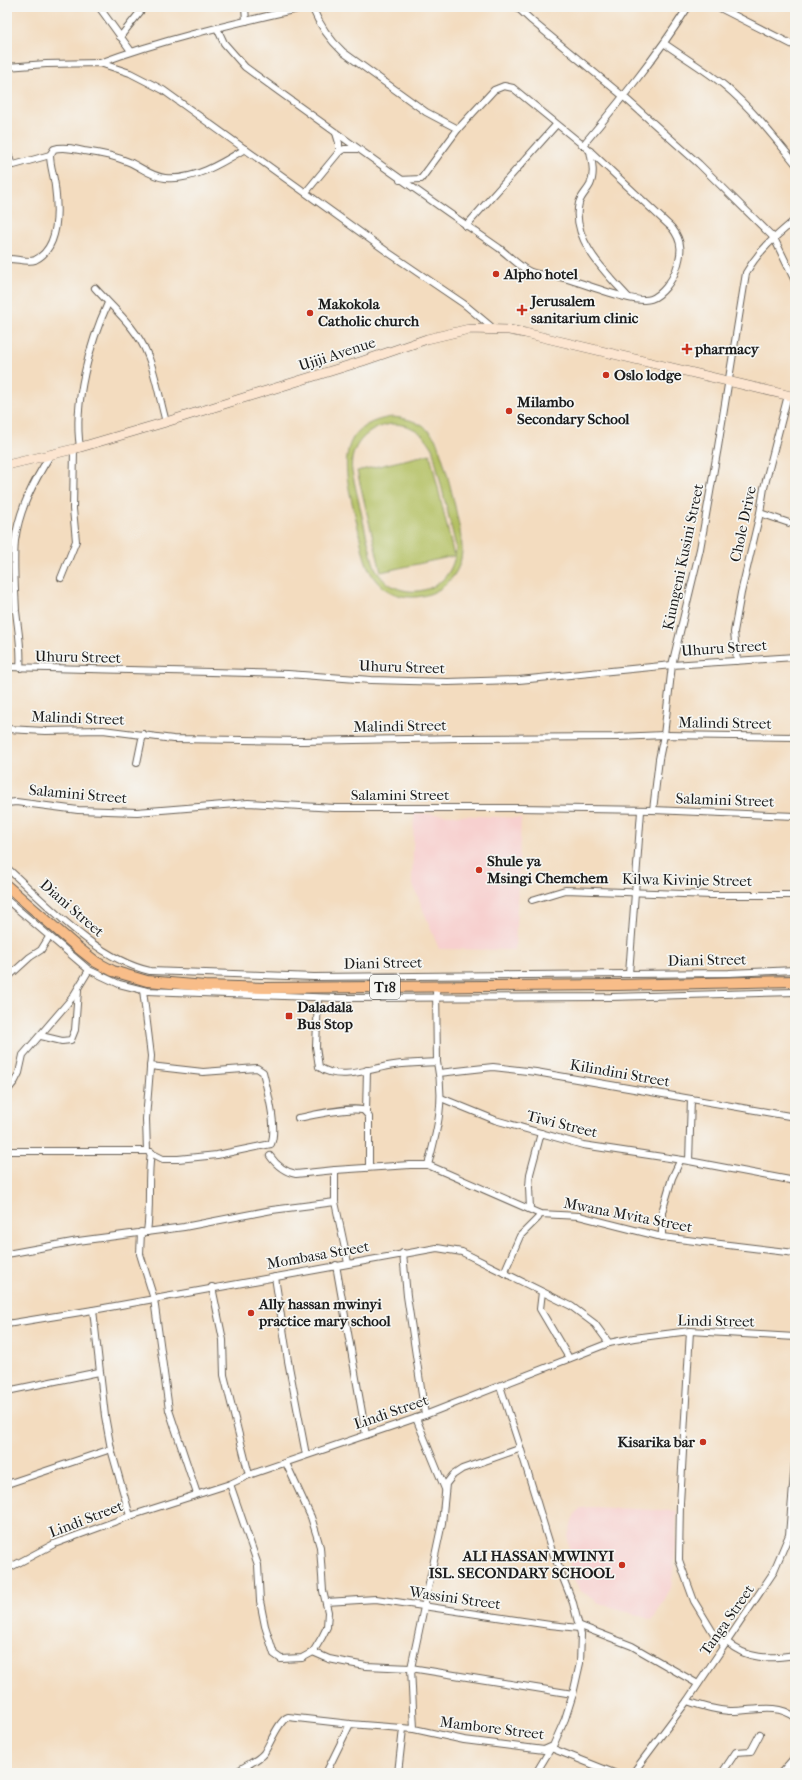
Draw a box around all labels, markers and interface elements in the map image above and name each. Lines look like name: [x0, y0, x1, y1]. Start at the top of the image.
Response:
place label: Alpho hotel: [503, 265, 579, 283]
marker: Alpho hotel: [491, 269, 501, 279]
place label: Jerusalem sanitarium clinic: [529, 292, 639, 327]
place label: Makokola Catholic church: [317, 295, 420, 330]
marker: Jerusalem sanitarium clinic: [516, 304, 528, 316]
marker: Makokola Catholic church: [305, 308, 315, 318]
street label: Ujiji Avenue: [296, 333, 378, 375]
place label: pharmacy: [694, 340, 760, 358]
marker: pharmacy: [682, 344, 692, 354]
place label: Oslo lodge: [614, 366, 682, 384]
marker: Oslo lodge: [601, 370, 611, 380]
place label: Milambo Secondary School: [516, 393, 630, 428]
marker: Milambo Secondary School: [504, 406, 514, 416]
street label: Kiungeni Kusini Street: [659, 482, 707, 632]
street label: Chole Drive: [726, 484, 760, 564]
street label: Uhuru Street: [680, 636, 768, 660]
street label: Uhuru Street: [35, 647, 122, 667]
street label: Uhuru Street: [359, 657, 446, 678]
street label: Malindi Street: [31, 707, 126, 729]
street label: Malindi Street: [678, 713, 772, 733]
street label: Malindi Street: [353, 716, 447, 736]
street label: Salamini Street: [28, 781, 129, 807]
street label: Salamini Street: [351, 786, 450, 804]
street label: Salamini Street: [675, 789, 775, 811]
place label: Shule ya Msingi Chemchem: [486, 852, 609, 887]
marker: Shule ya Msingi Chemchem: [474, 865, 484, 875]
street label: Kilwa Kivinje Street: [622, 870, 753, 890]
street label: Diani Street: [36, 875, 108, 941]
street label: Diani Street: [667, 950, 747, 970]
street label: Diani Street: [343, 953, 423, 973]
road number: T18: [370, 975, 400, 999]
place label: Daladala Bus Stop: [297, 998, 354, 1033]
marker: Daladala Bus Stop: [284, 1011, 294, 1021]
street label: Kilindini Street: [569, 1055, 672, 1091]
street label: Tiwi Street: [525, 1106, 600, 1142]
street label: Mwana Mvita Street: [562, 1194, 694, 1236]
street label: Mombasa Street: [265, 1237, 371, 1273]
place label: Ally hassan mwinyi practice mary school: [258, 1295, 391, 1330]
marker: Ally hassan mwinyi practice mary school: [246, 1308, 256, 1318]
street label: Lindi Street: [677, 1311, 756, 1331]
street label: Lindi Street: [351, 1391, 431, 1433]
place label: Kisarika bar: [617, 1433, 696, 1451]
marker: Kisarika bar: [698, 1437, 708, 1447]
street label: Lindi Street: [47, 1496, 126, 1541]
place label: ALI HASSAN MWINYI ISL. SECONDARY SCHOOL: [429, 1547, 615, 1582]
marker: ALI HASSAN MWINYI ISL. SECONDARY SCHOOL: [617, 1560, 627, 1570]
street label: Tanga Street: [696, 1581, 758, 1659]
street label: Wassini Street: [407, 1583, 502, 1613]
street label: Mambore Street: [439, 1713, 546, 1743]

